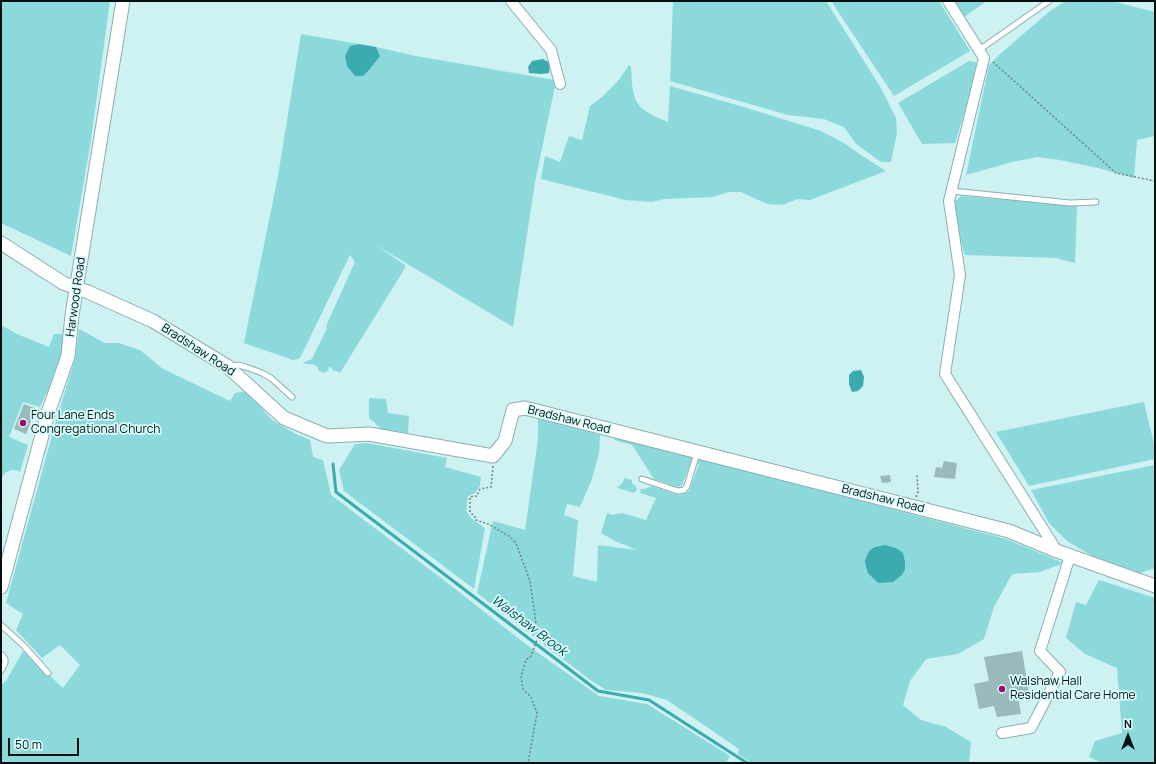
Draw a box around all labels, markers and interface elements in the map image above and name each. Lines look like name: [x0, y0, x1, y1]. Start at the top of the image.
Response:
street label: Harwood Road: [63, 256, 89, 338]
street label: Bradshaw Road: [158, 321, 238, 379]
street label: Bradshaw Road: [526, 403, 612, 437]
place label: Four Lane Ends Congregational Church: [31, 409, 160, 437]
marker: Four Lane Ends Congregational Church: [18, 418, 28, 428]
street label: Bradshaw Road: [840, 482, 926, 516]
water label: Walshaw Brook: [488, 593, 570, 659]
place label: Walshaw Hall Residential Care Home: [1010, 675, 1136, 703]
marker: Walshaw Hall Residential Care Home: [997, 684, 1007, 694]
north arrow: [1108, 716, 1148, 756]
text: N: [1124, 716, 1132, 731]
scale bar: [10, 730, 81, 756]
text: 50 m: [15, 736, 42, 753]

